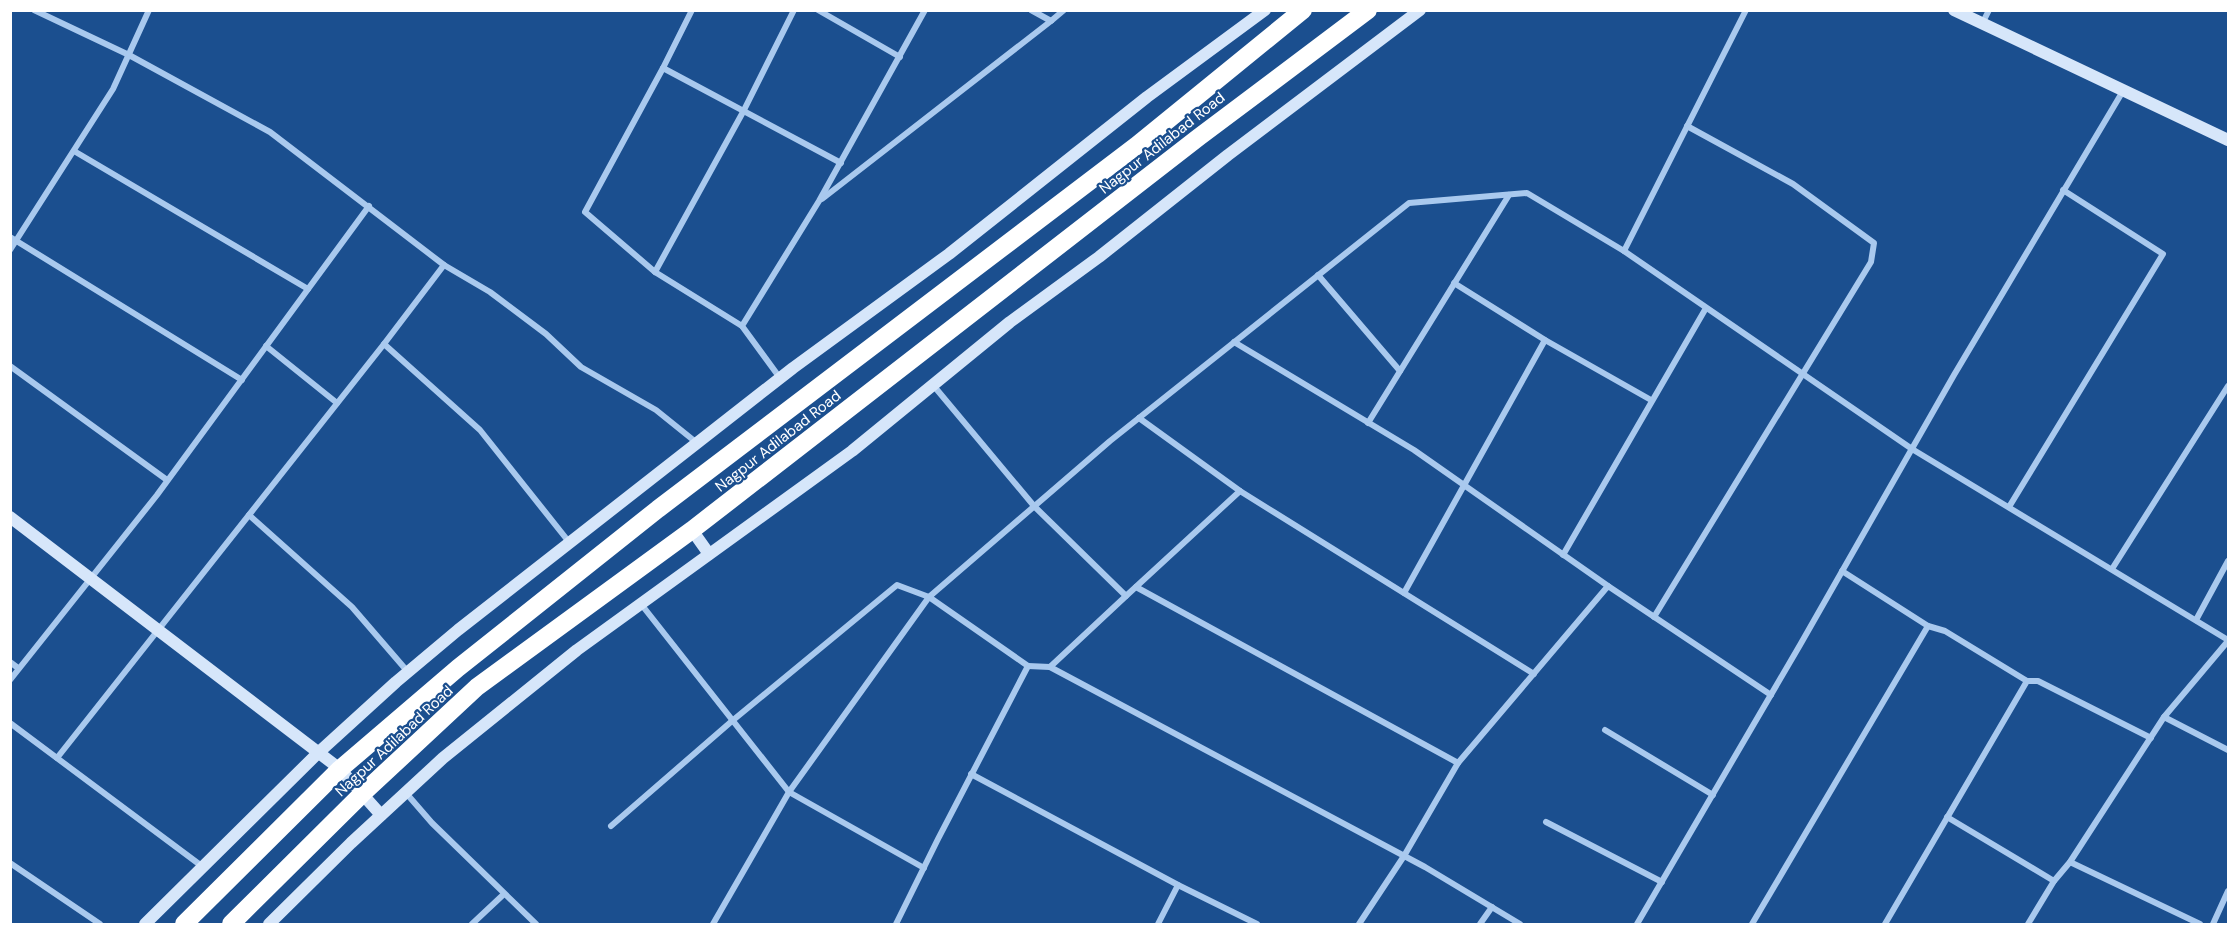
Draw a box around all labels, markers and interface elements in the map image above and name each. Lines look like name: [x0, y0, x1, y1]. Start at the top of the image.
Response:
street label: Nagpur Adilabad Road: [1095, 88, 1229, 198]
street label: Nagpur Adilabad Road: [711, 386, 845, 496]
street label: Nagpur Adilabad Road: [331, 681, 457, 801]

